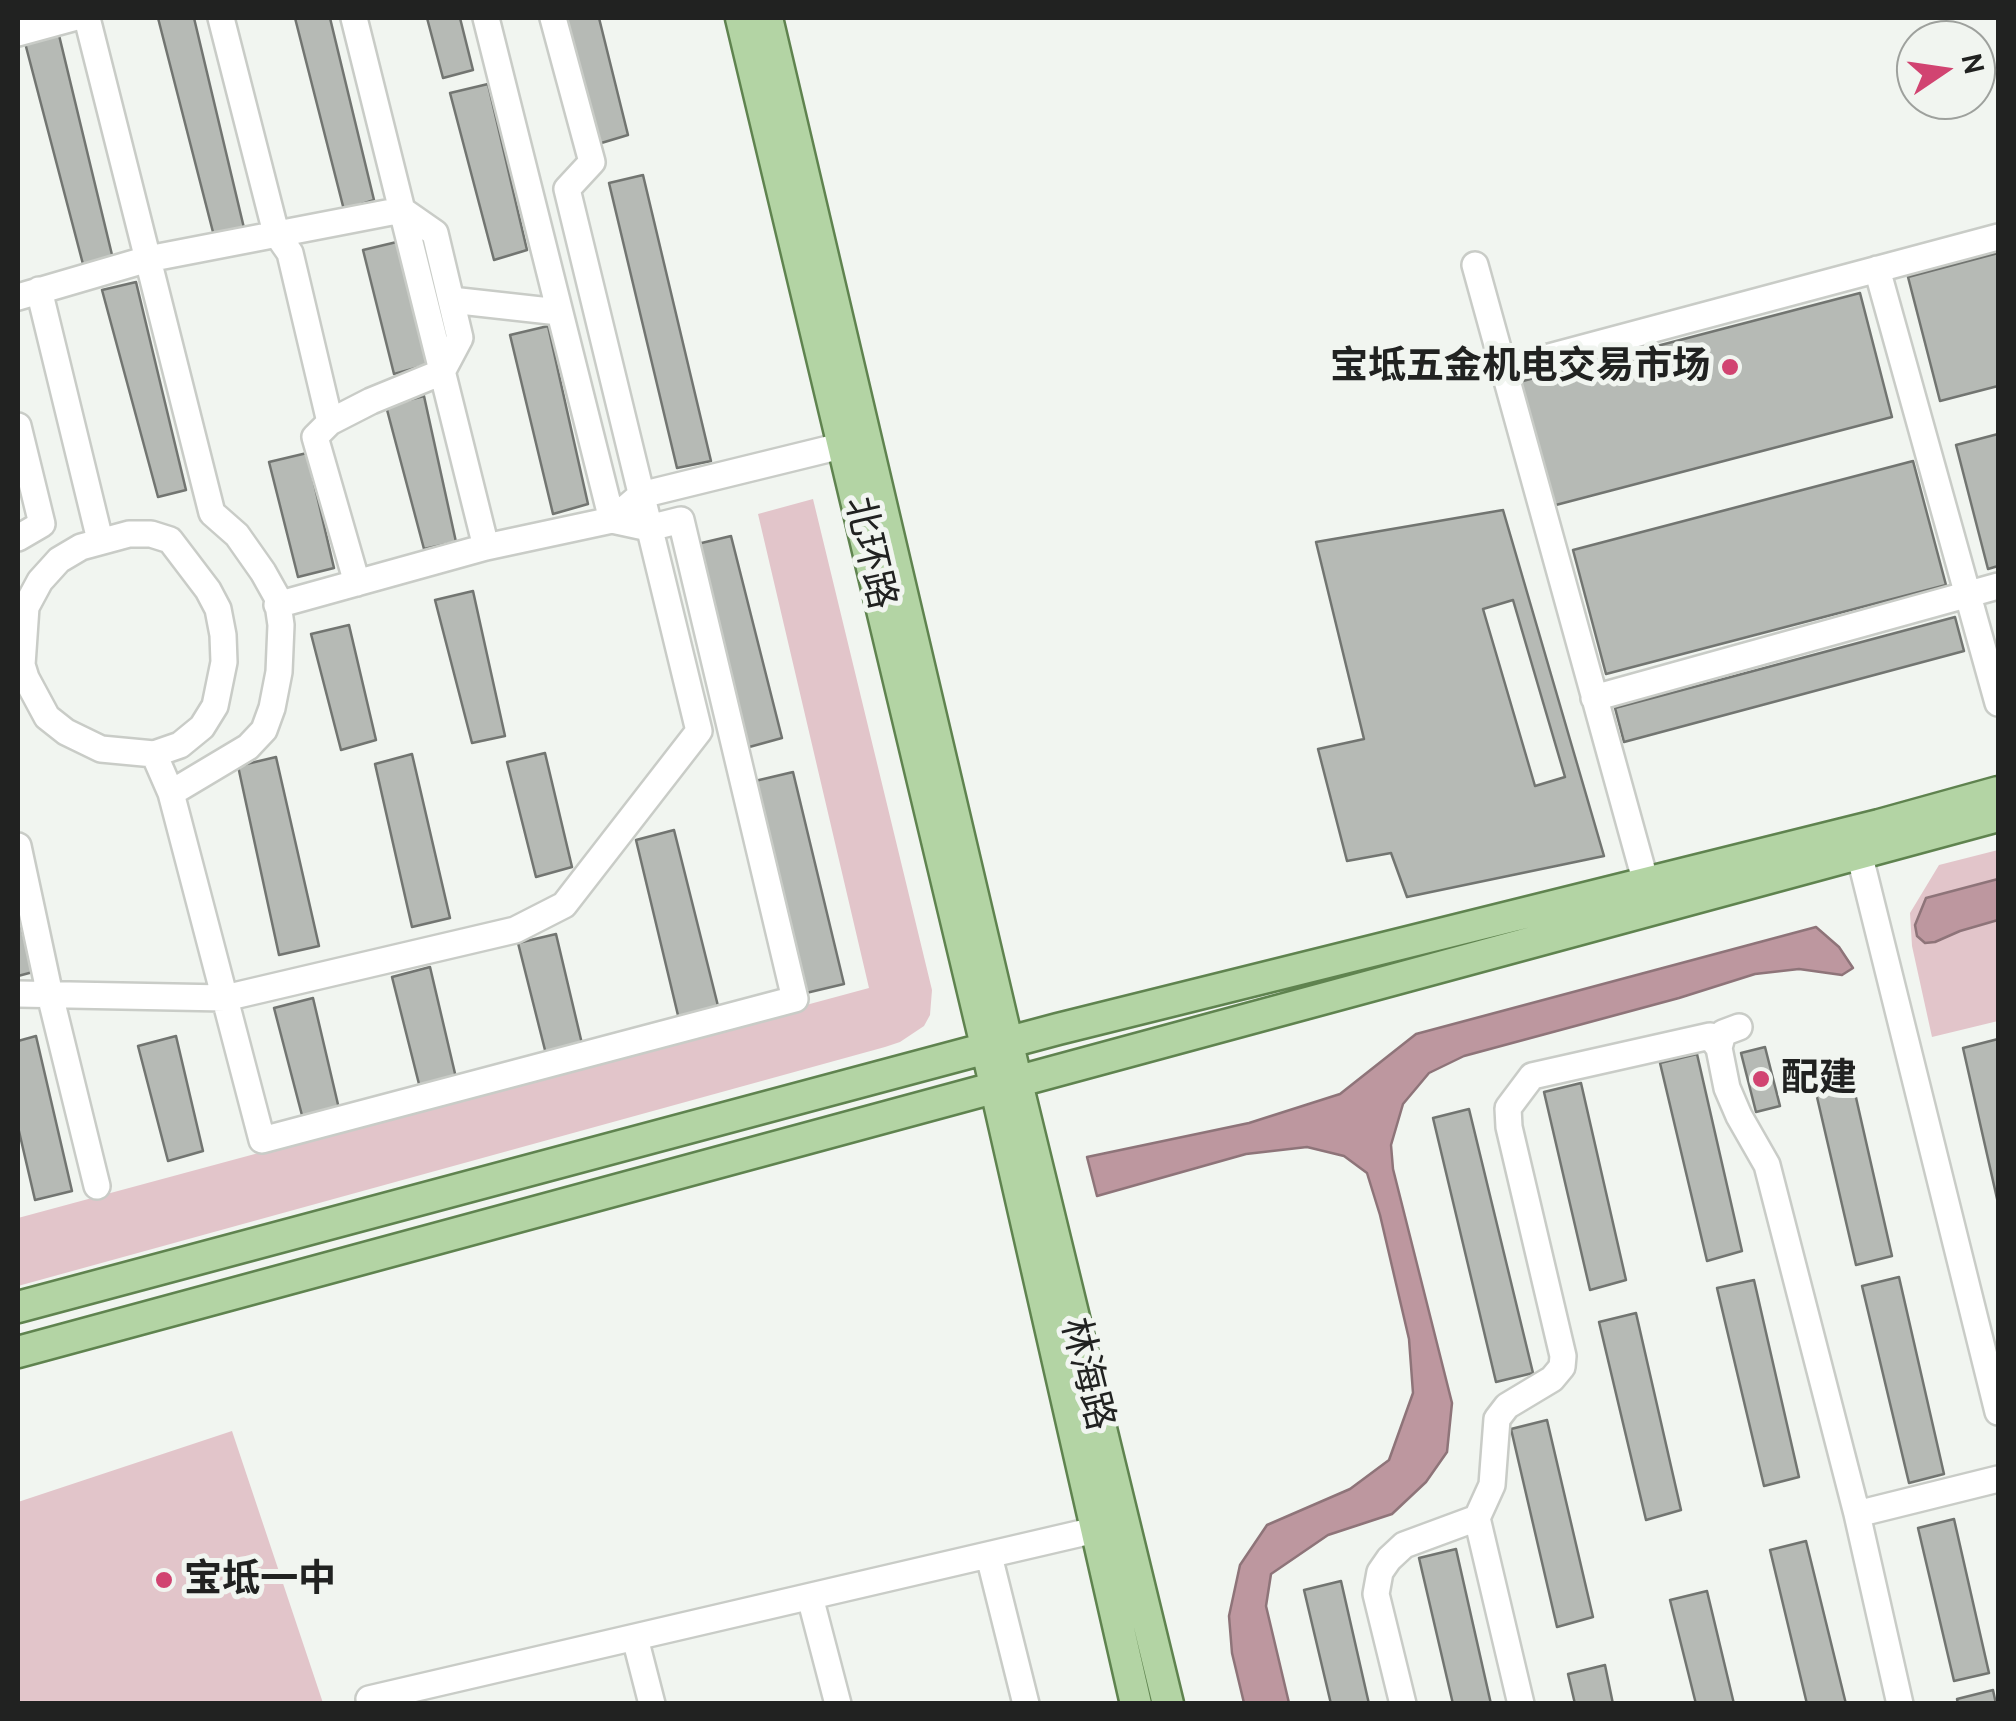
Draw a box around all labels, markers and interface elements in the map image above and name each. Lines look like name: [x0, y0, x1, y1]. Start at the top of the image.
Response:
north arrow: [1896, 20, 1996, 120]
text: N: [1954, 50, 1992, 77]
place label: 宝坻五金机电交易市场: [1330, 344, 1710, 390]
marker: 宝坻五金机电交易市场: [1719, 356, 1741, 378]
street label: 北环路: [835, 492, 905, 614]
place label: 配建: [1781, 1056, 1857, 1102]
marker: 配建: [1750, 1068, 1772, 1090]
street label: 林海路: [1051, 1313, 1123, 1435]
place label: 宝坻一中: [184, 1557, 336, 1603]
marker: 宝坻一中: [153, 1569, 175, 1591]

